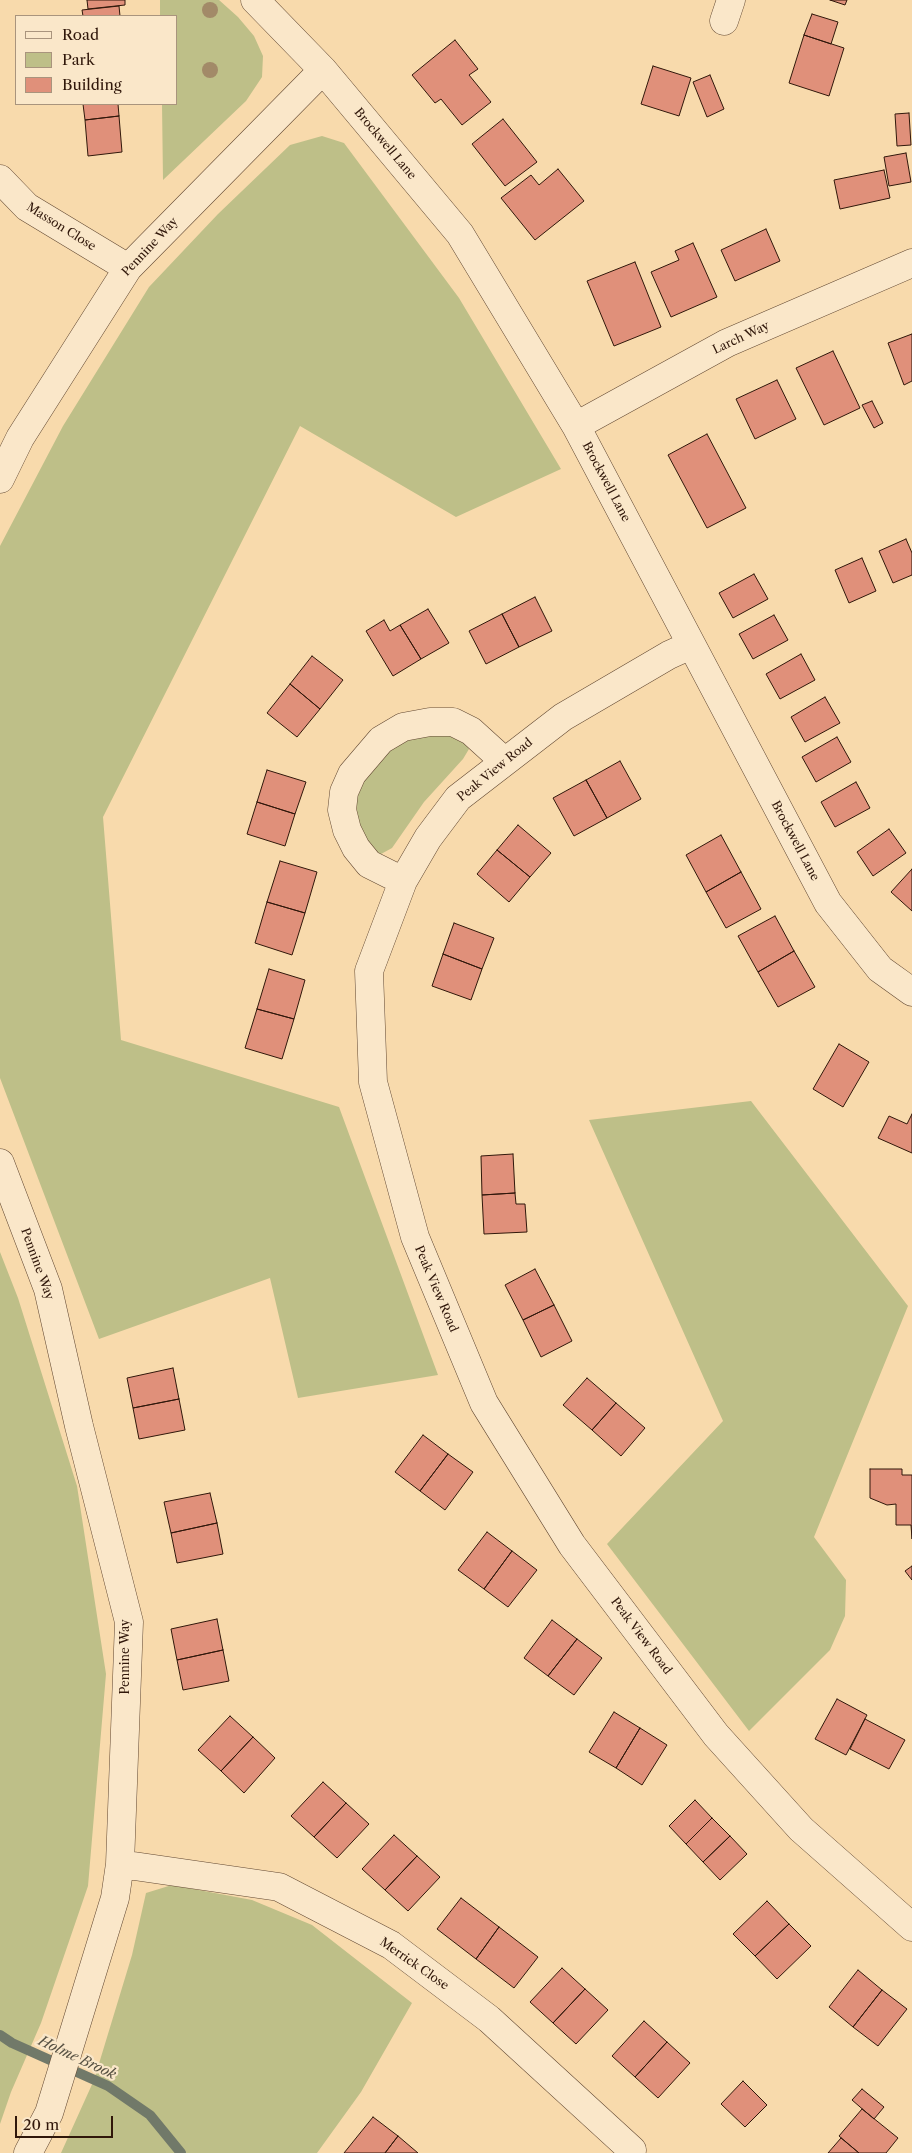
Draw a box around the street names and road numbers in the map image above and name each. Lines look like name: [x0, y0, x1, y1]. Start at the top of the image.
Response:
street label: Brockwell Lane: [351, 105, 419, 183]
street label: Masson Close: [24, 200, 98, 254]
street label: Pennine Way: [119, 215, 181, 279]
street label: Larch Way: [710, 319, 772, 357]
street label: Brockwell Lane: [579, 439, 633, 525]
street label: Peak View Road: [455, 735, 535, 805]
street label: Brockwell Lane: [768, 798, 822, 884]
street label: Pennine Way: [17, 1226, 57, 1302]
street label: Peak View Road: [411, 1244, 461, 1334]
street label: Peak View Road: [607, 1595, 675, 1677]
street label: Pennine Way: [119, 1619, 133, 1695]
street label: Merrick Close: [377, 1935, 451, 1993]

